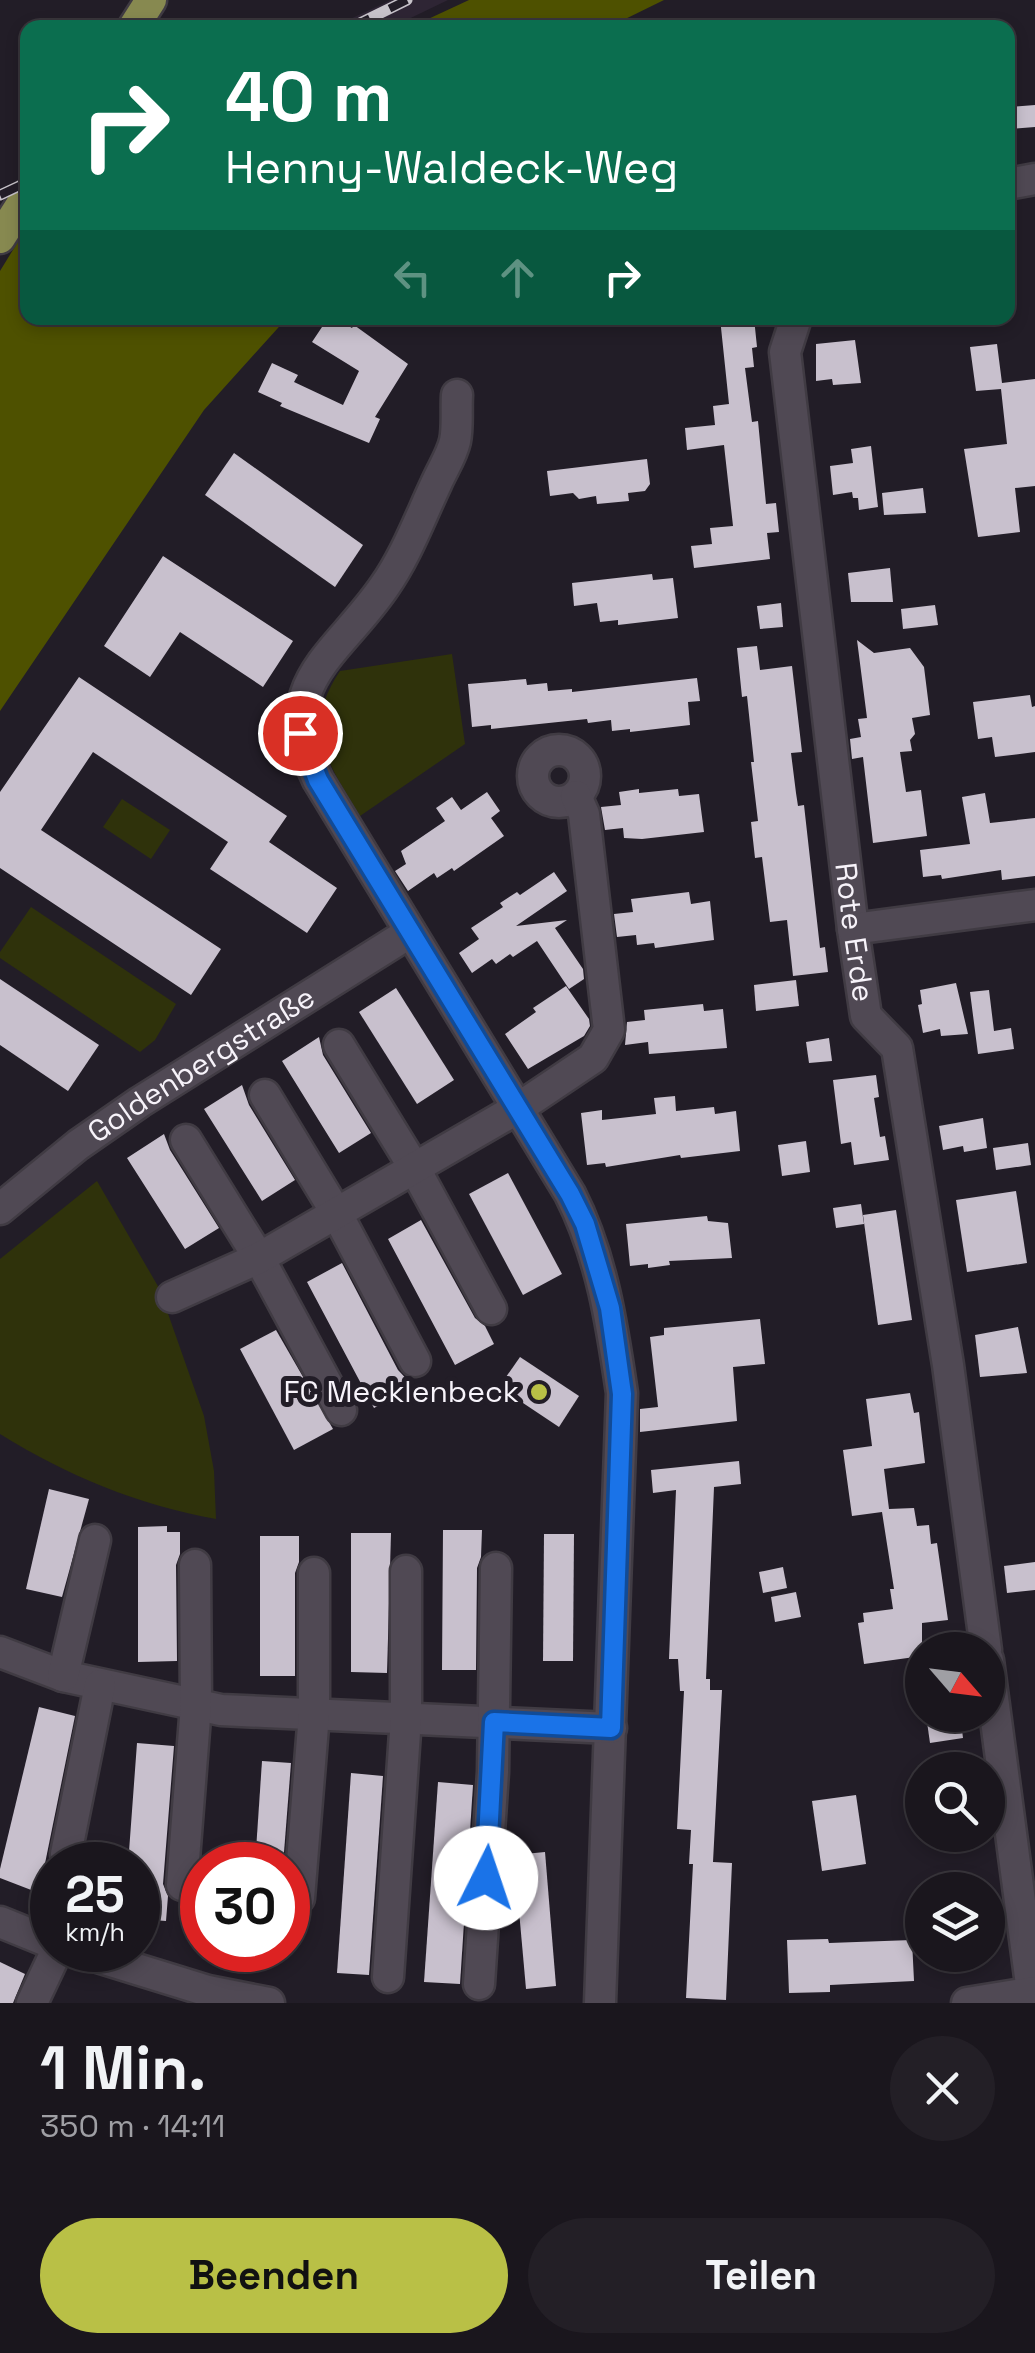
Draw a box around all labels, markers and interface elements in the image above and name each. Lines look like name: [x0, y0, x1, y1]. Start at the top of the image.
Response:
text: 40 m: [225, 52, 392, 141]
icon: right: [60, 60, 190, 190]
text: Henny-Waldeck-Weg: [225, 139, 678, 196]
icon: left: [385, 250, 440, 305]
icon: ahead: [490, 250, 545, 305]
icon: right: [595, 250, 650, 305]
pin: [258, 691, 343, 776]
icon: arrive: [273, 706, 328, 761]
street label: Rote Erde: [826, 860, 884, 1004]
street label: Goldenbergstraße: [80, 977, 322, 1152]
place label: FC Mecklenbeck: [284, 1372, 519, 1411]
marker: FC Mecklenbeck: [528, 1381, 550, 1403]
north arrow: [905, 1632, 1005, 1732]
map controls: [905, 1632, 1005, 1972]
button: search: [905, 1752, 1005, 1852]
position arrow: [434, 1826, 538, 1930]
speed limit sign: 30: [180, 1842, 310, 1972]
text: 25: [65, 1863, 125, 1927]
button: layers: [905, 1872, 1005, 1972]
text: km/h: [65, 1916, 125, 1948]
text: 1 Min.: [40, 2030, 206, 2107]
button: close: [890, 2036, 995, 2141]
text: 350 m · 14:11: [40, 2106, 225, 2146]
button: Beenden: [40, 2218, 508, 2333]
button: Teilen: [528, 2218, 995, 2333]

